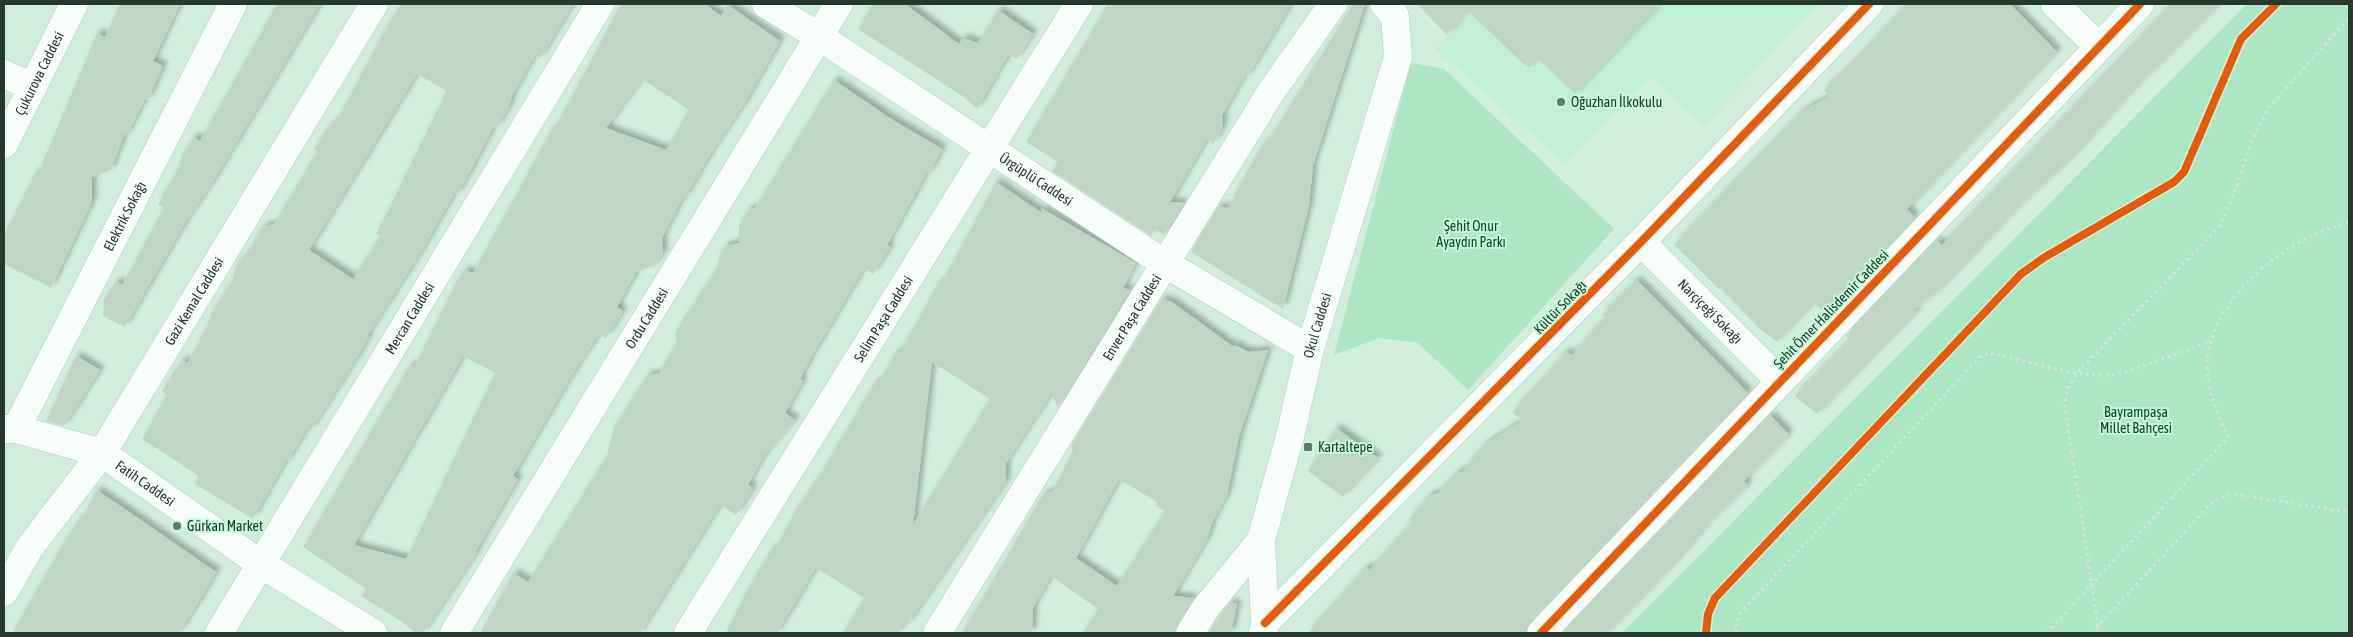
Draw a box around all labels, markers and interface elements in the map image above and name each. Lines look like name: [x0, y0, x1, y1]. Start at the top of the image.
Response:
street label: Çukurova Caddesi: [12, 29, 67, 118]
place label: Oğuzhan İlkokulu: [1571, 94, 1662, 110]
marker: Oğuzhan İlkokulu: [1555, 96, 1567, 108]
street label: Ürgüplü Caddesi: [996, 149, 1076, 209]
street label: Elektrik Sokağı: [100, 179, 149, 254]
park label: Şehit Onur Ayaydın Parkı: [1436, 218, 1506, 250]
street label: Şehit Ömer Halisdemir Caddesi: [1770, 247, 1892, 371]
street label: Gazi Kemal Caddesi: [161, 254, 227, 348]
street label: Enver Paşa Caddesi: [1099, 271, 1164, 363]
street label: Selim Paşa Caddesi: [851, 273, 916, 365]
street label: Narçiçeği Sokağı: [1675, 276, 1746, 347]
street label: Kültür Sokağı: [1530, 277, 1590, 337]
street label: Mercan Caddesi: [382, 279, 437, 357]
street label: Ordu Caddesi: [622, 285, 671, 352]
street label: Okul Caddesi: [1300, 291, 1334, 360]
park label: Bayrampaşa Millet Bahçesi: [2100, 404, 2172, 436]
place label: Kartaltepe: [1318, 439, 1373, 455]
marker: Kartaltepe: [1302, 441, 1314, 453]
street label: Fatih Caddesi: [113, 457, 178, 509]
place label: Gürkan Market: [187, 518, 263, 534]
marker: Gürkan Market: [171, 520, 183, 532]

